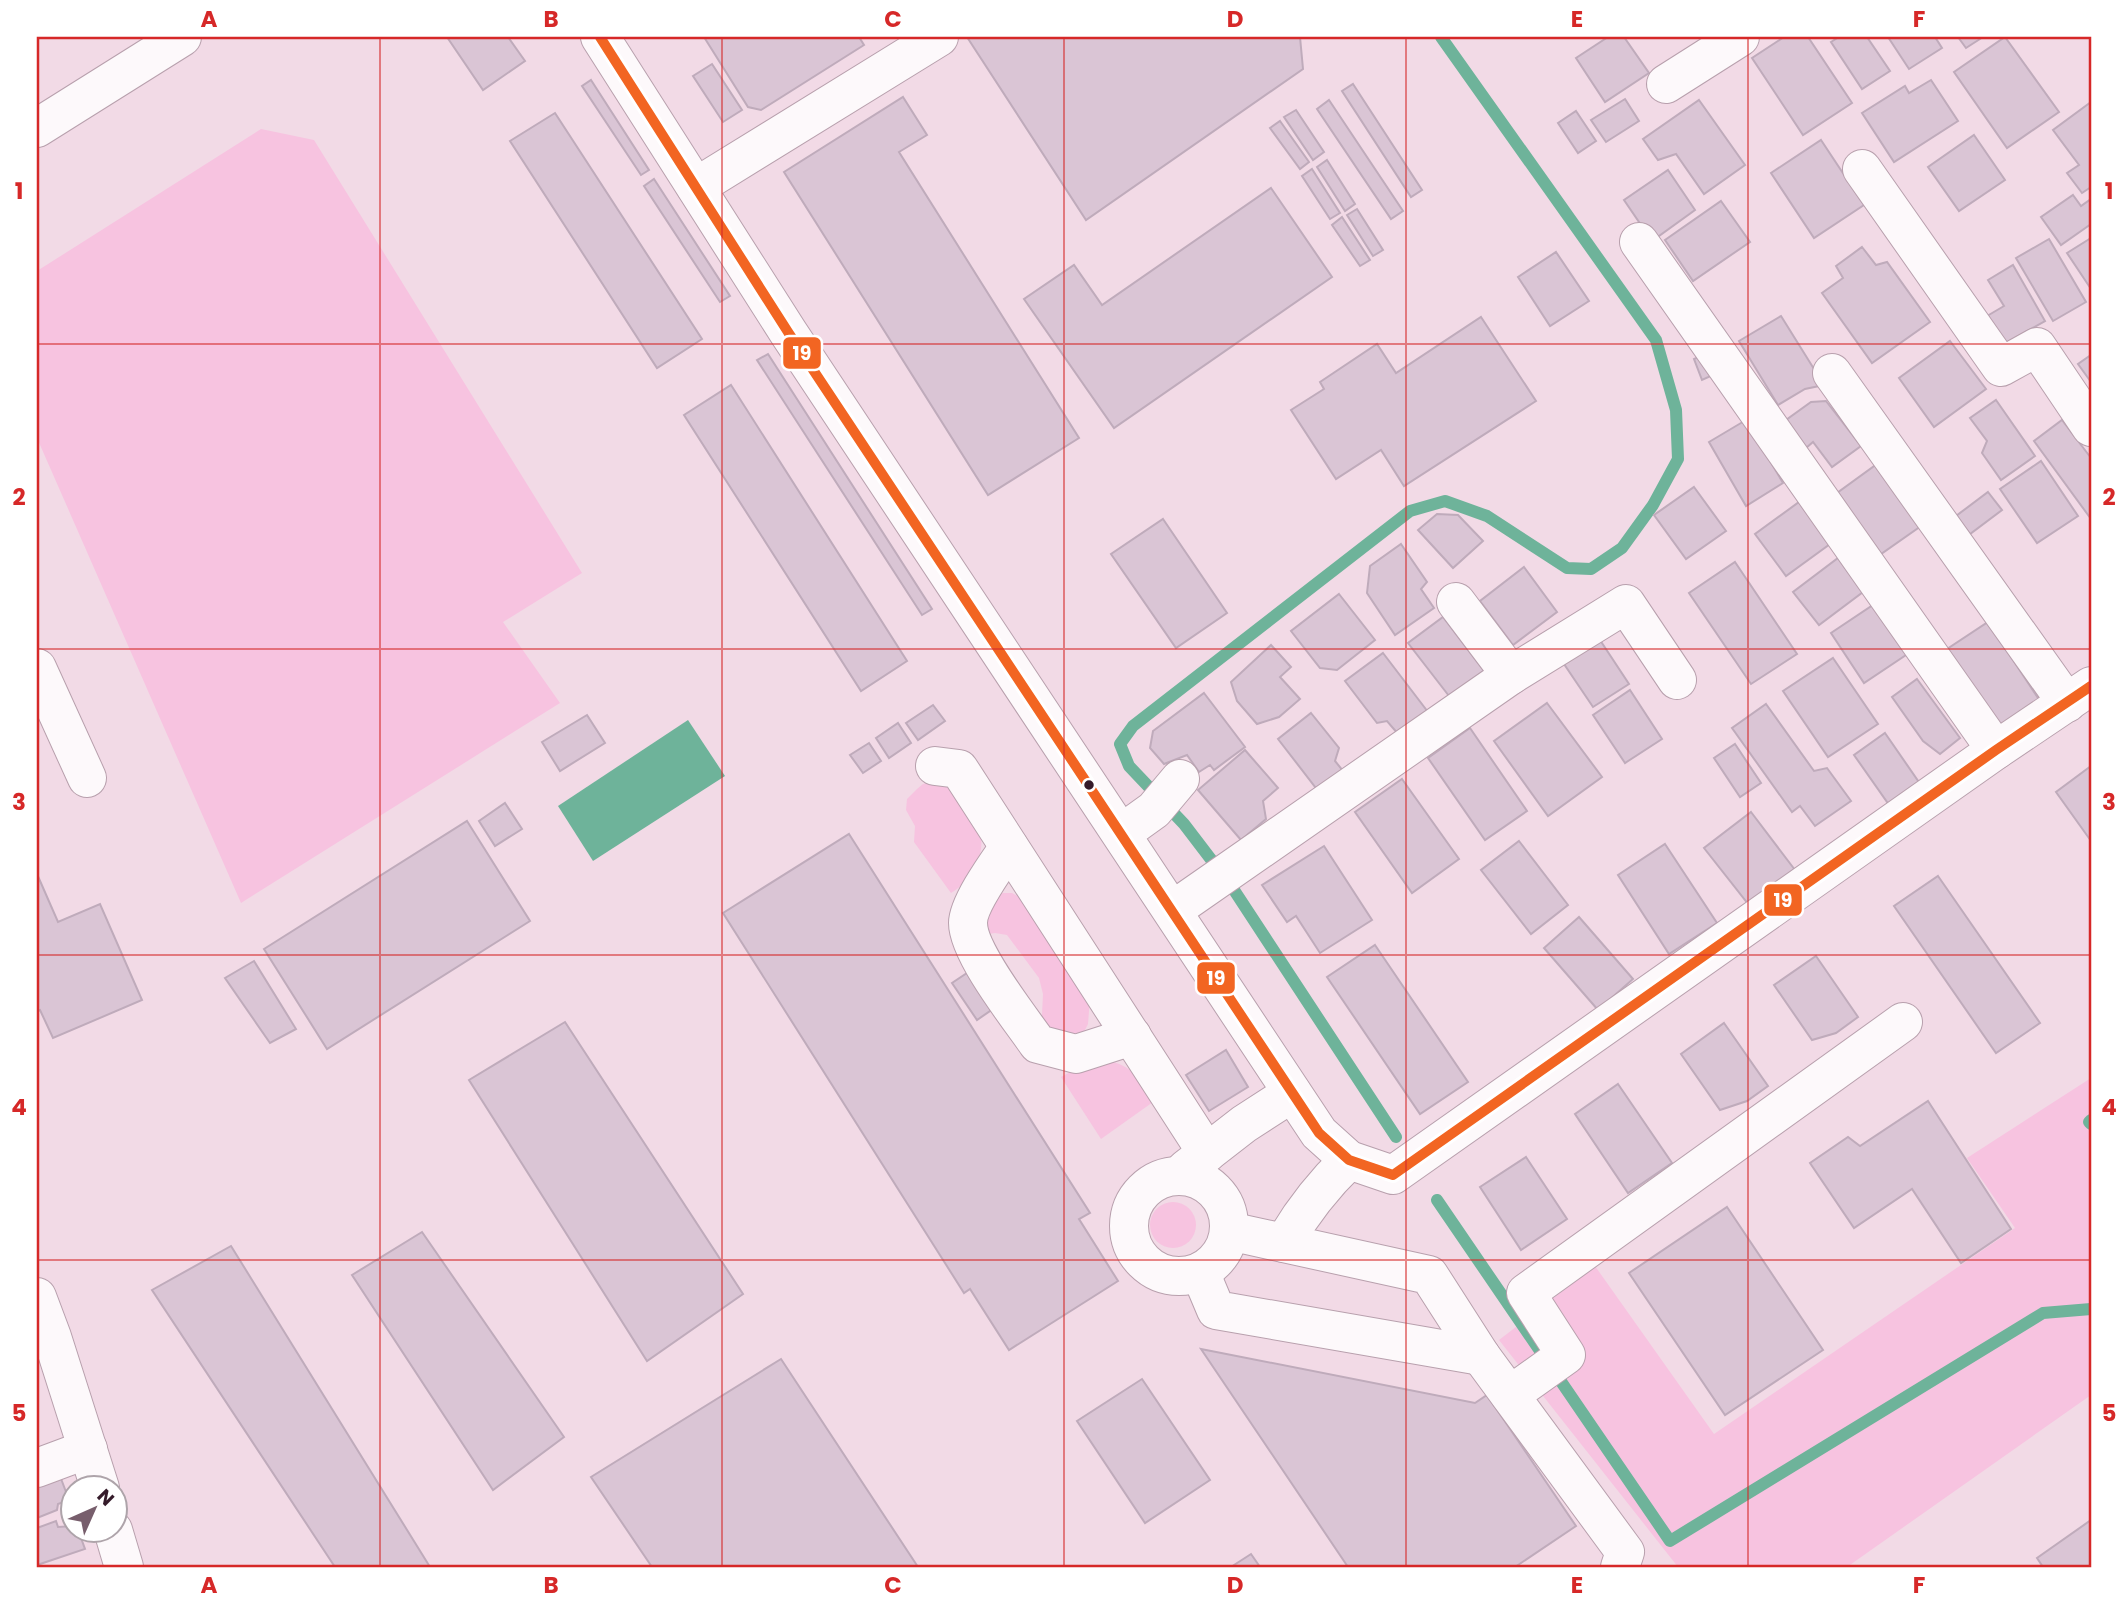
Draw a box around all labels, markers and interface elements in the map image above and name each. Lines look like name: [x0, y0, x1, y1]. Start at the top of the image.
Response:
text: A: [201, 3, 218, 35]
text: B: [543, 3, 559, 35]
text: C: [884, 3, 902, 35]
text: D: [1227, 3, 1243, 35]
text: E: [1571, 3, 1583, 35]
text: F: [1913, 3, 1925, 35]
text: 1: [15, 175, 23, 207]
text: 1: [2105, 175, 2113, 207]
line badge: 19: [782, 336, 822, 370]
text: 19: [793, 340, 811, 367]
text: 2: [12, 481, 26, 513]
text: 2: [2102, 481, 2116, 513]
unlabelled marker: [1082, 778, 1096, 792]
text: 3: [12, 786, 26, 818]
text: 3: [2102, 786, 2116, 818]
line badge: 19: [1763, 883, 1803, 917]
text: 19: [1774, 887, 1792, 914]
line badge: 19: [1196, 961, 1236, 995]
text: 19: [1207, 965, 1225, 992]
text: 4: [11, 1091, 27, 1123]
text: 4: [2101, 1091, 2117, 1123]
text: 5: [12, 1397, 26, 1429]
text: 5: [2102, 1397, 2116, 1429]
north arrow: [60, 1474, 130, 1544]
text: N: [91, 1483, 120, 1512]
text: A: [201, 1569, 218, 1601]
text: B: [543, 1569, 559, 1601]
text: C: [884, 1569, 902, 1601]
text: D: [1227, 1569, 1243, 1601]
text: E: [1571, 1569, 1583, 1601]
text: F: [1913, 1569, 1925, 1601]

